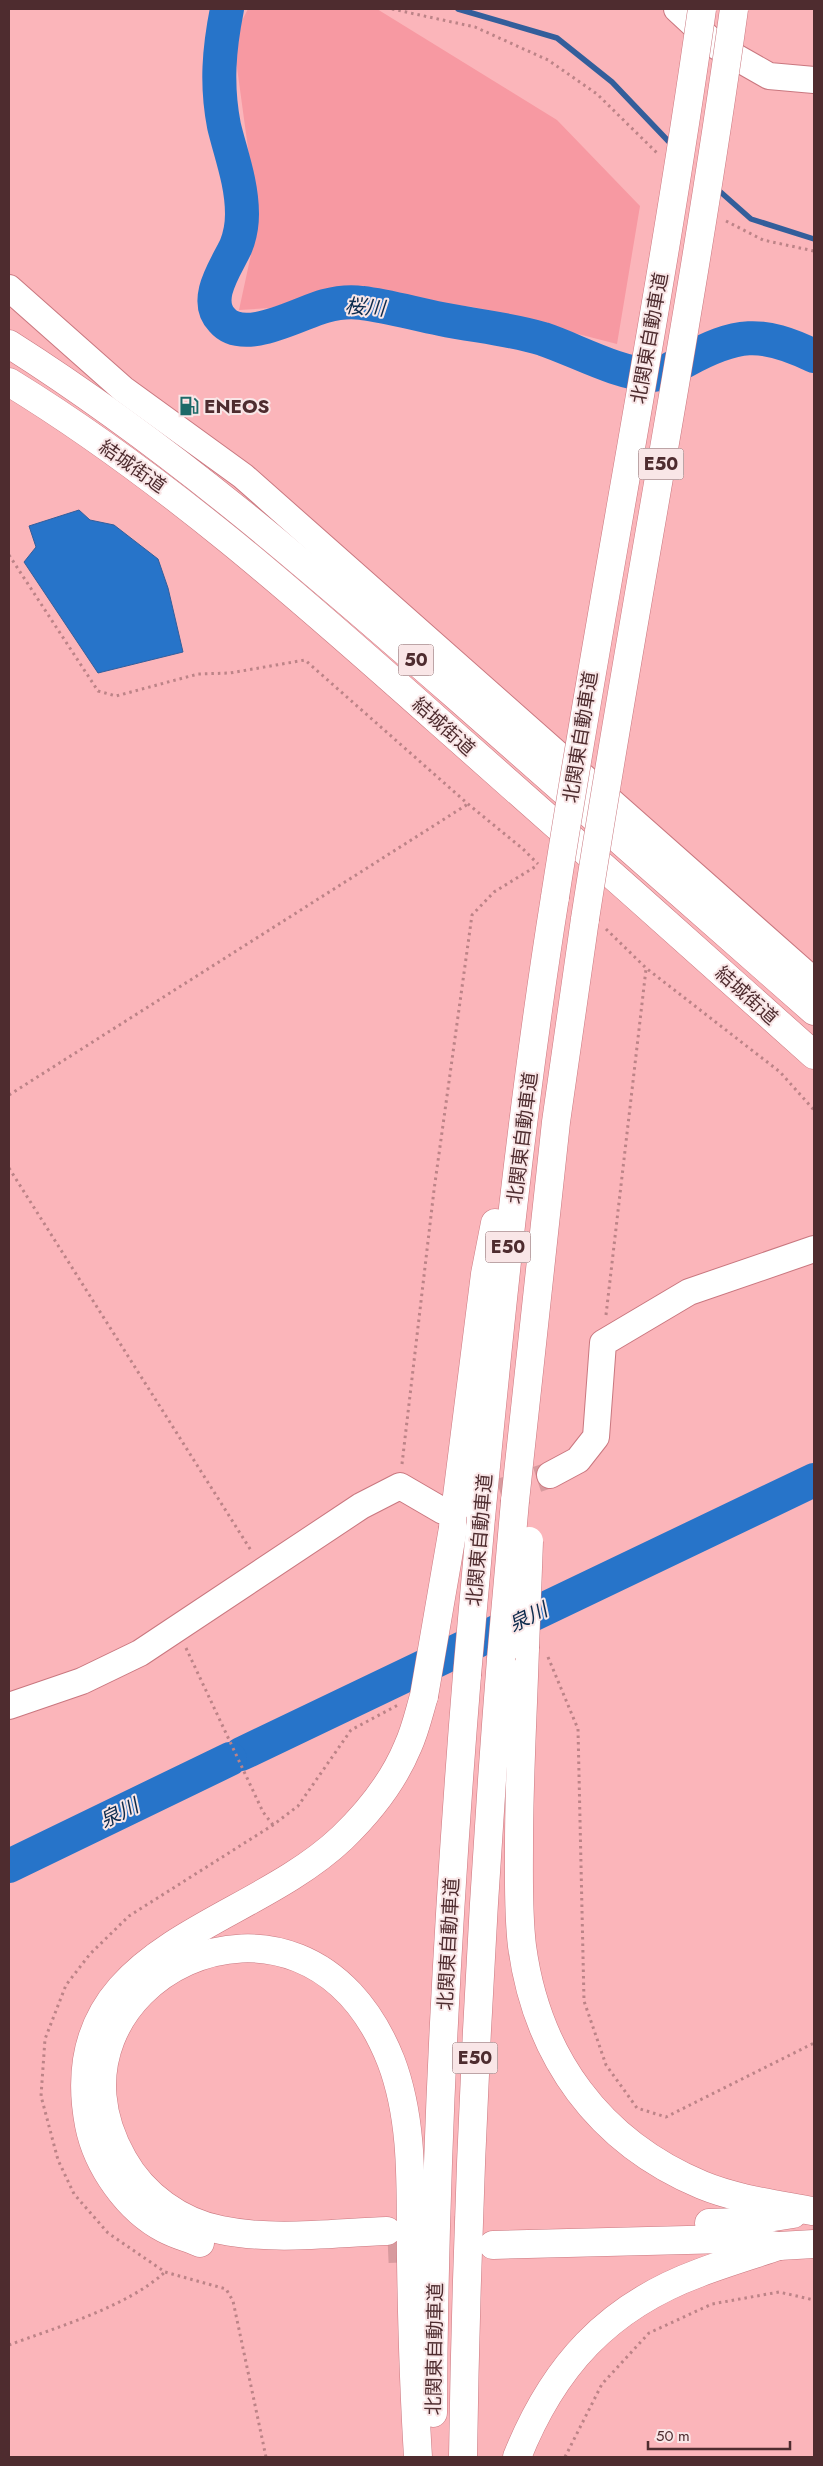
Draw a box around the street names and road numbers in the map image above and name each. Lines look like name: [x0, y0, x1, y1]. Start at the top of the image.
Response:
street label: 北関東自動車道: [625, 270, 674, 406]
street label: 結城街道: [94, 434, 172, 499]
road number: E50: [638, 448, 684, 479]
road number: 50: [398, 644, 434, 676]
street label: 北関東自動車道: [557, 669, 604, 805]
street label: 結城街道: [406, 691, 481, 762]
street label: 結城街道: [709, 960, 784, 1031]
street label: 北関東自動車道: [501, 1070, 544, 1206]
road number: E50: [486, 1232, 530, 1262]
street label: 北関東自動車道: [460, 1473, 499, 1607]
street label: 北関東自動車道: [432, 1877, 465, 2011]
road number: E50: [452, 2042, 498, 2074]
street label: 北関東自動車道: [420, 2282, 449, 2416]

